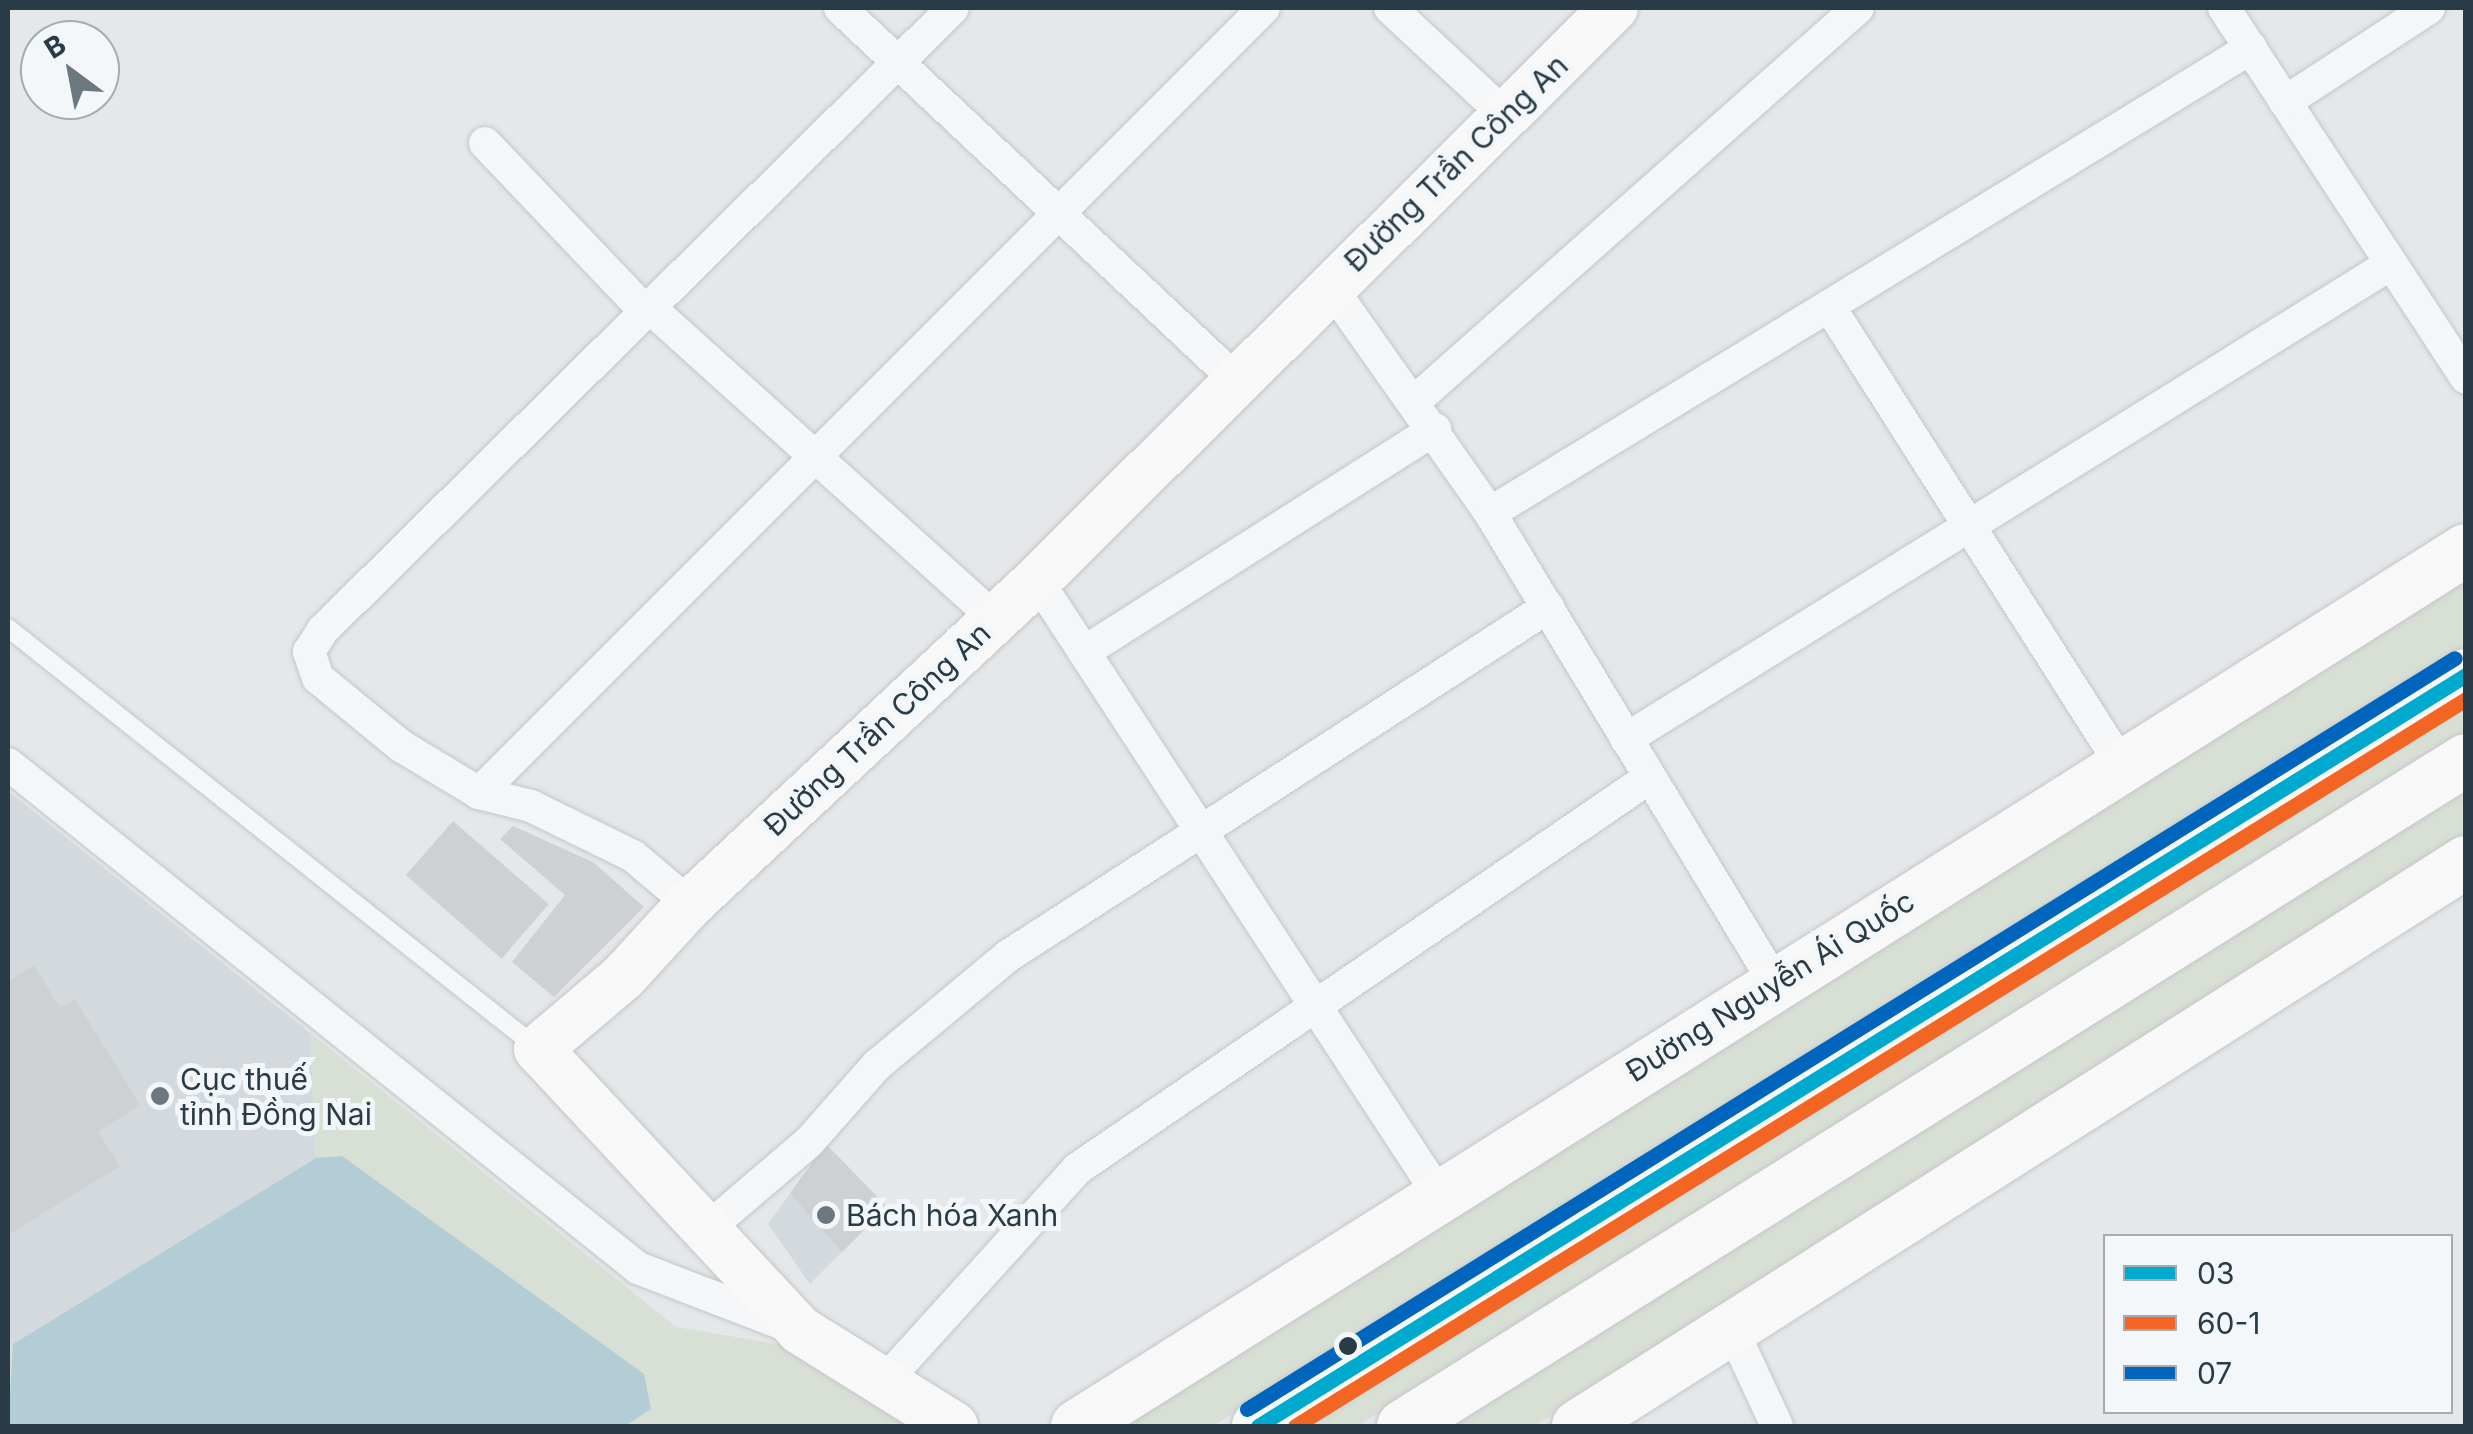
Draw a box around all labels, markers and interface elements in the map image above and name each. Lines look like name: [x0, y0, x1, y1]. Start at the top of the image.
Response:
north arrow: [20, 20, 120, 120]
text: B: [38, 27, 72, 66]
street label: Đường Trần Công An: [1337, 47, 1575, 279]
street label: Đường Trần Công An: [756, 615, 998, 843]
street label: Đường Nguyễn Ái Quốc: [1619, 883, 1921, 1089]
place label: Cục thuế tỉnh Đồng Nai: [180, 1061, 372, 1132]
marker: Cục thuế tỉnh Đồng Nai: [149, 1085, 171, 1107]
place label: Bách hóa Xanh: [846, 1197, 1058, 1233]
marker: Bách hóa Xanh: [815, 1204, 837, 1226]
legend: [2103, 1234, 2453, 1414]
text: 03: [2197, 1255, 2234, 1291]
text: 60-1: [2197, 1305, 2261, 1341]
unlabelled marker: [1338, 1336, 1358, 1356]
text: 07: [2197, 1355, 2232, 1391]

